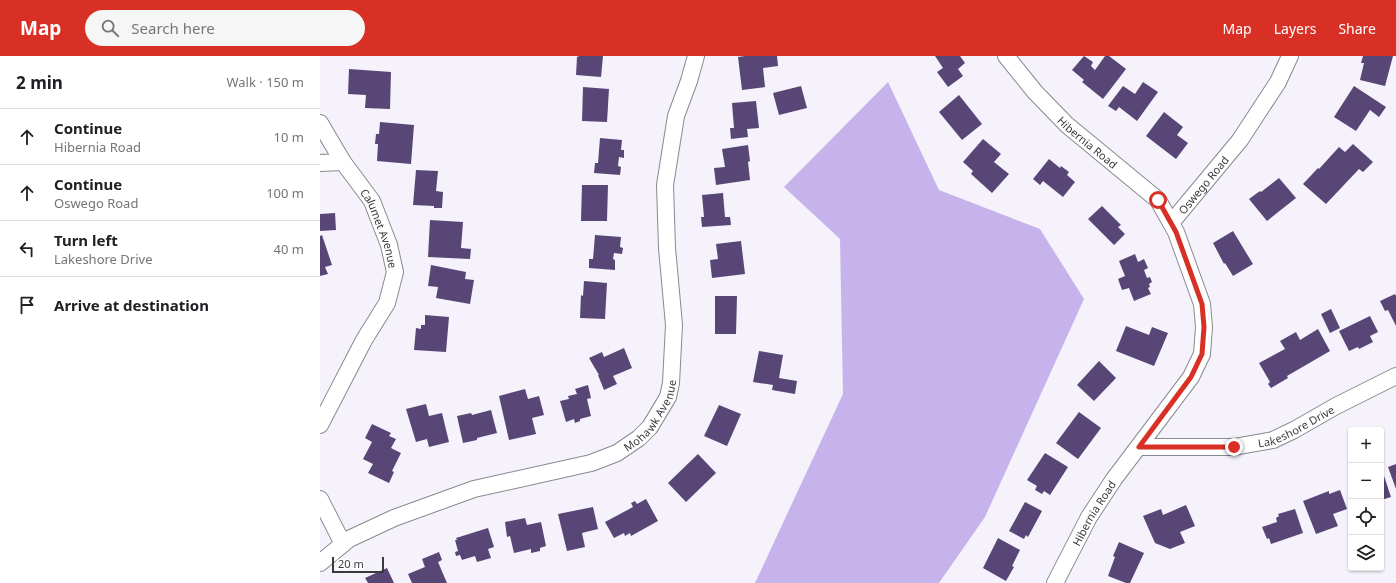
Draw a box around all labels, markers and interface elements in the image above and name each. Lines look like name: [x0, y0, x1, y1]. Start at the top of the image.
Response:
search box: [85, 10, 365, 46]
text: Map: [20, 15, 61, 41]
icon: search: [99, 17, 121, 39]
text: Search here: [131, 18, 215, 38]
text: Map: [1223, 19, 1252, 38]
text: Layers: [1274, 19, 1316, 38]
text: Share: [1338, 19, 1376, 38]
text: 2 min: [16, 71, 63, 94]
text: Walk · 150 m: [226, 73, 304, 91]
street label: Hibernia Road: [1055, 113, 1121, 171]
text: Continue: [54, 118, 122, 138]
icon: ahead: [16, 126, 38, 148]
text: 10 m: [274, 128, 304, 146]
text: Hibernia Road: [54, 138, 141, 156]
street label: Oswego Road: [1174, 152, 1232, 217]
text: Continue: [54, 174, 122, 194]
icon: ahead: [16, 182, 38, 204]
text: 100 m: [266, 184, 304, 202]
street label: Calumet Avenue: [357, 185, 401, 269]
route start: [1149, 191, 1167, 209]
text: Oswego Road: [54, 194, 138, 212]
text: Turn left: [54, 230, 118, 250]
icon: left: [16, 238, 38, 260]
text: 40 m: [274, 240, 304, 258]
text: Lakeshore Drive: [54, 250, 152, 268]
icon: arrive: [16, 294, 38, 316]
text: Arrive at destination: [54, 295, 209, 315]
street label: Mohawk Avenue: [620, 379, 679, 454]
street label: Lakeshore Drive: [1257, 401, 1337, 450]
map controls: [1348, 427, 1384, 571]
button: +: [1348, 427, 1384, 463]
route end: [1225, 438, 1243, 456]
button: −: [1348, 463, 1384, 499]
street label: Hibernia Road: [1068, 477, 1119, 548]
button: locate: [1348, 499, 1384, 535]
button: layers: [1348, 535, 1384, 571]
scale bar: [332, 555, 384, 574]
text: 20 m: [338, 556, 364, 571]

